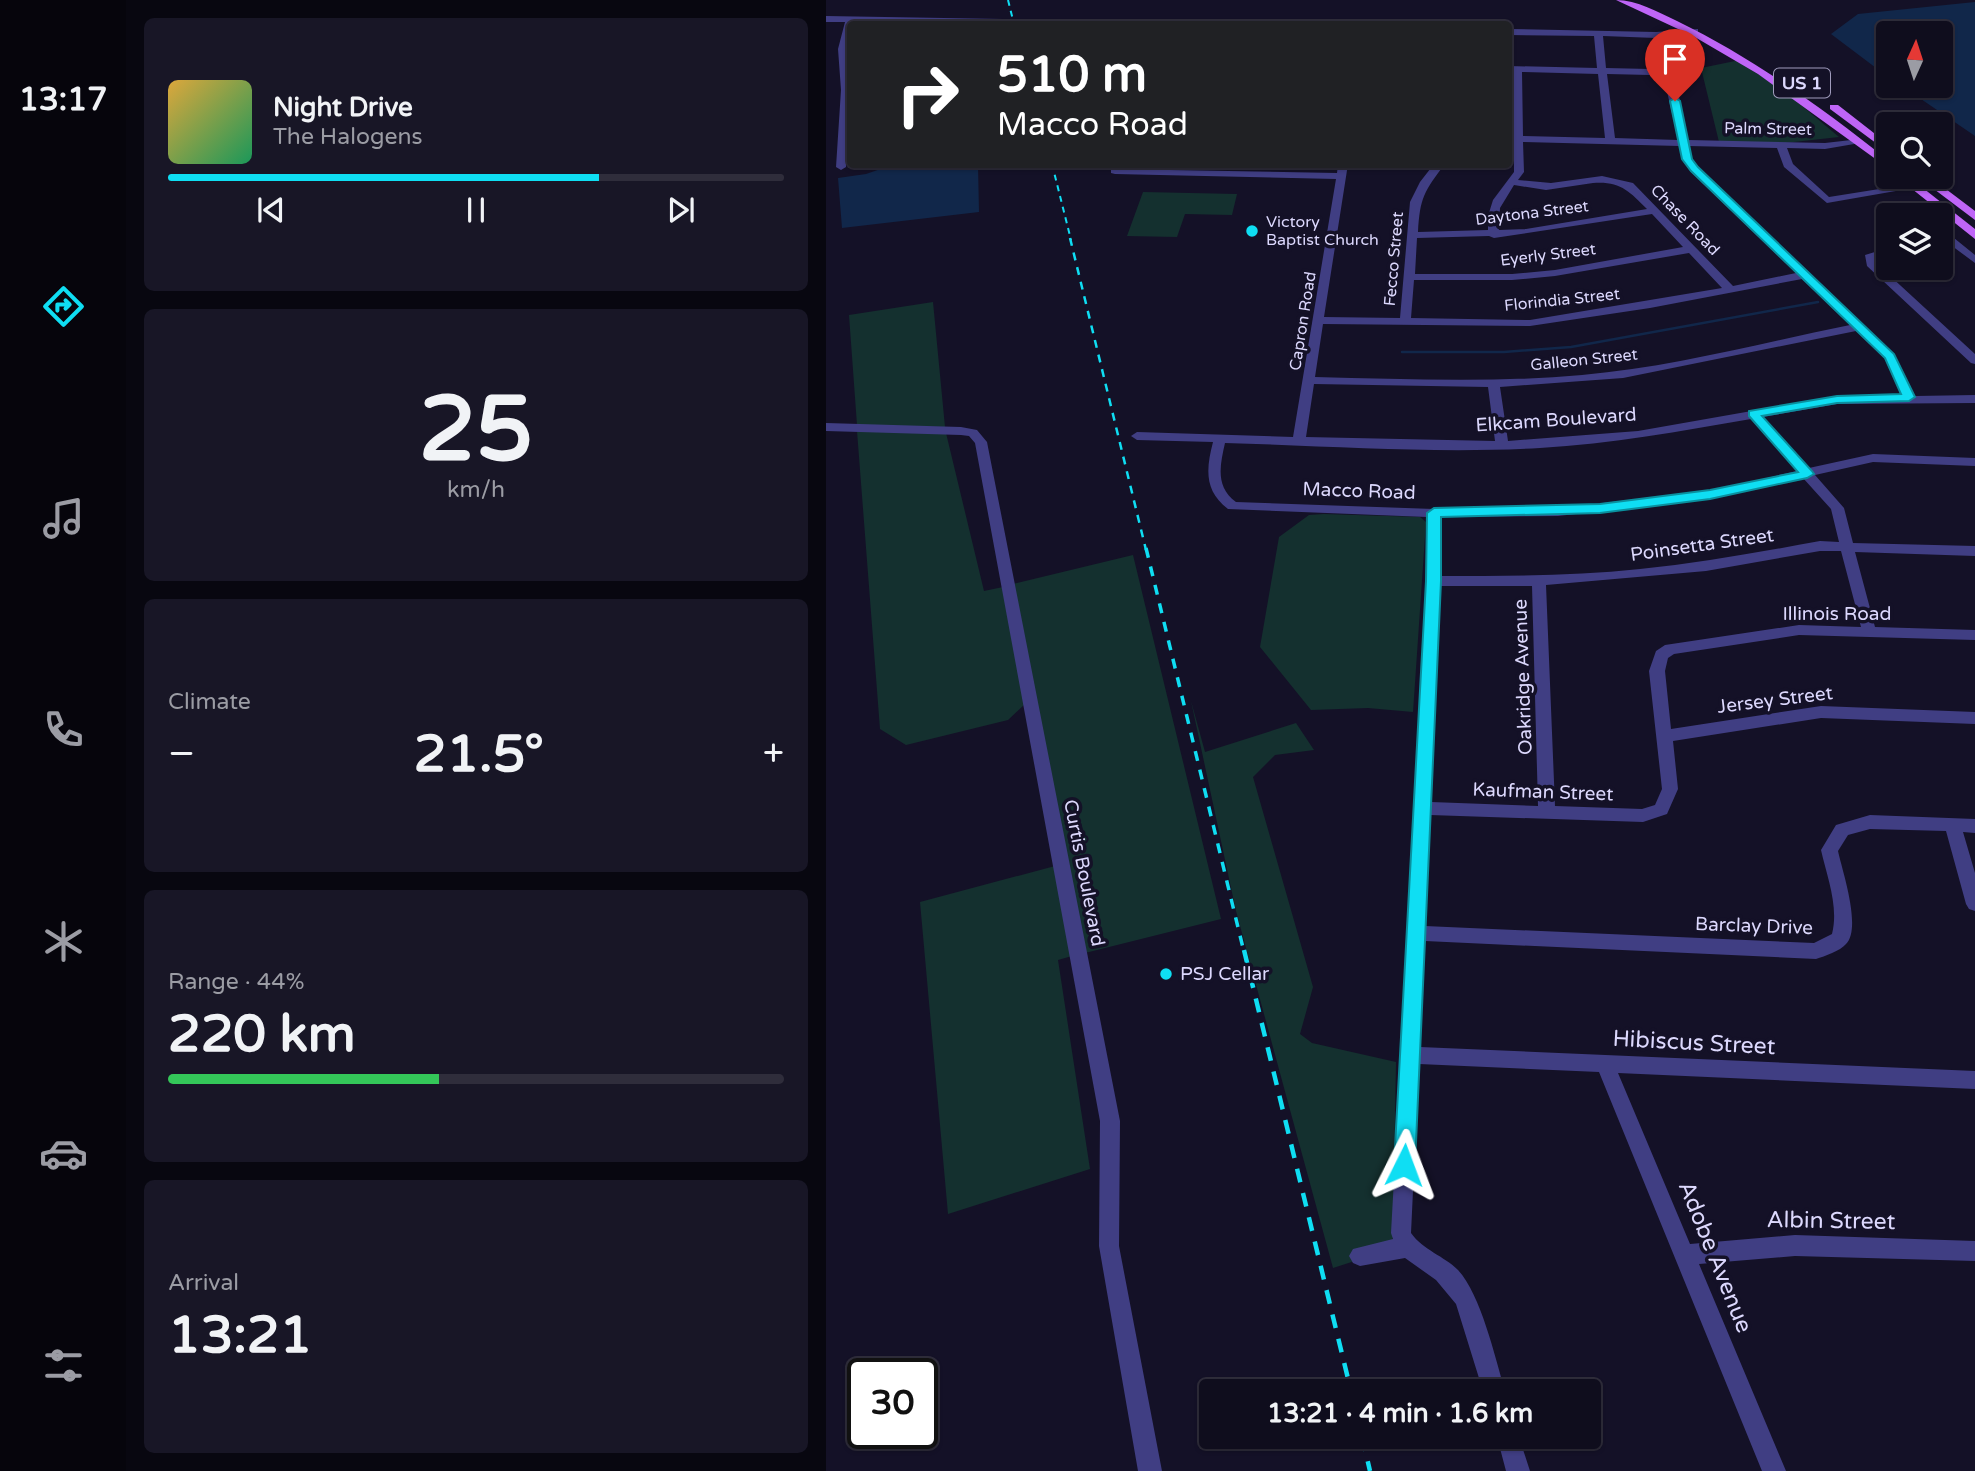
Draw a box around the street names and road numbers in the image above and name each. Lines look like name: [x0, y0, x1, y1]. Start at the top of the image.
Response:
road number: US 1: [1774, 68, 1830, 98]
street label: Palm Street: [1724, 118, 1812, 140]
street label: Chase Road: [1646, 180, 1724, 260]
street label: Daytona Street: [1474, 196, 1590, 230]
street label: Fecco Street: [1380, 211, 1408, 307]
street label: Eyerly Street: [1499, 239, 1597, 271]
street label: Capron Road: [1285, 270, 1321, 372]
street label: Florindia Street: [1503, 284, 1621, 316]
street label: Galleon Street: [1529, 344, 1639, 376]
street label: Elkcam Boulevard: [1475, 403, 1637, 437]
street label: Macco Road: [1302, 478, 1416, 504]
street label: Poinsetta Street: [1629, 524, 1775, 566]
street label: Oakridge Avenue: [1509, 599, 1537, 755]
street label: Illinois Road: [1782, 603, 1892, 625]
street label: Jersey Street: [1716, 682, 1834, 718]
street label: Kaufman Street: [1472, 779, 1614, 805]
street label: Curtis Boulevard: [1059, 798, 1109, 948]
street label: Barclay Drive: [1695, 913, 1813, 939]
street label: Hibiscus Street: [1612, 1025, 1776, 1061]
street label: Adobe Avenue: [1672, 1177, 1758, 1337]
street label: Albin Street: [1766, 1206, 1896, 1236]

